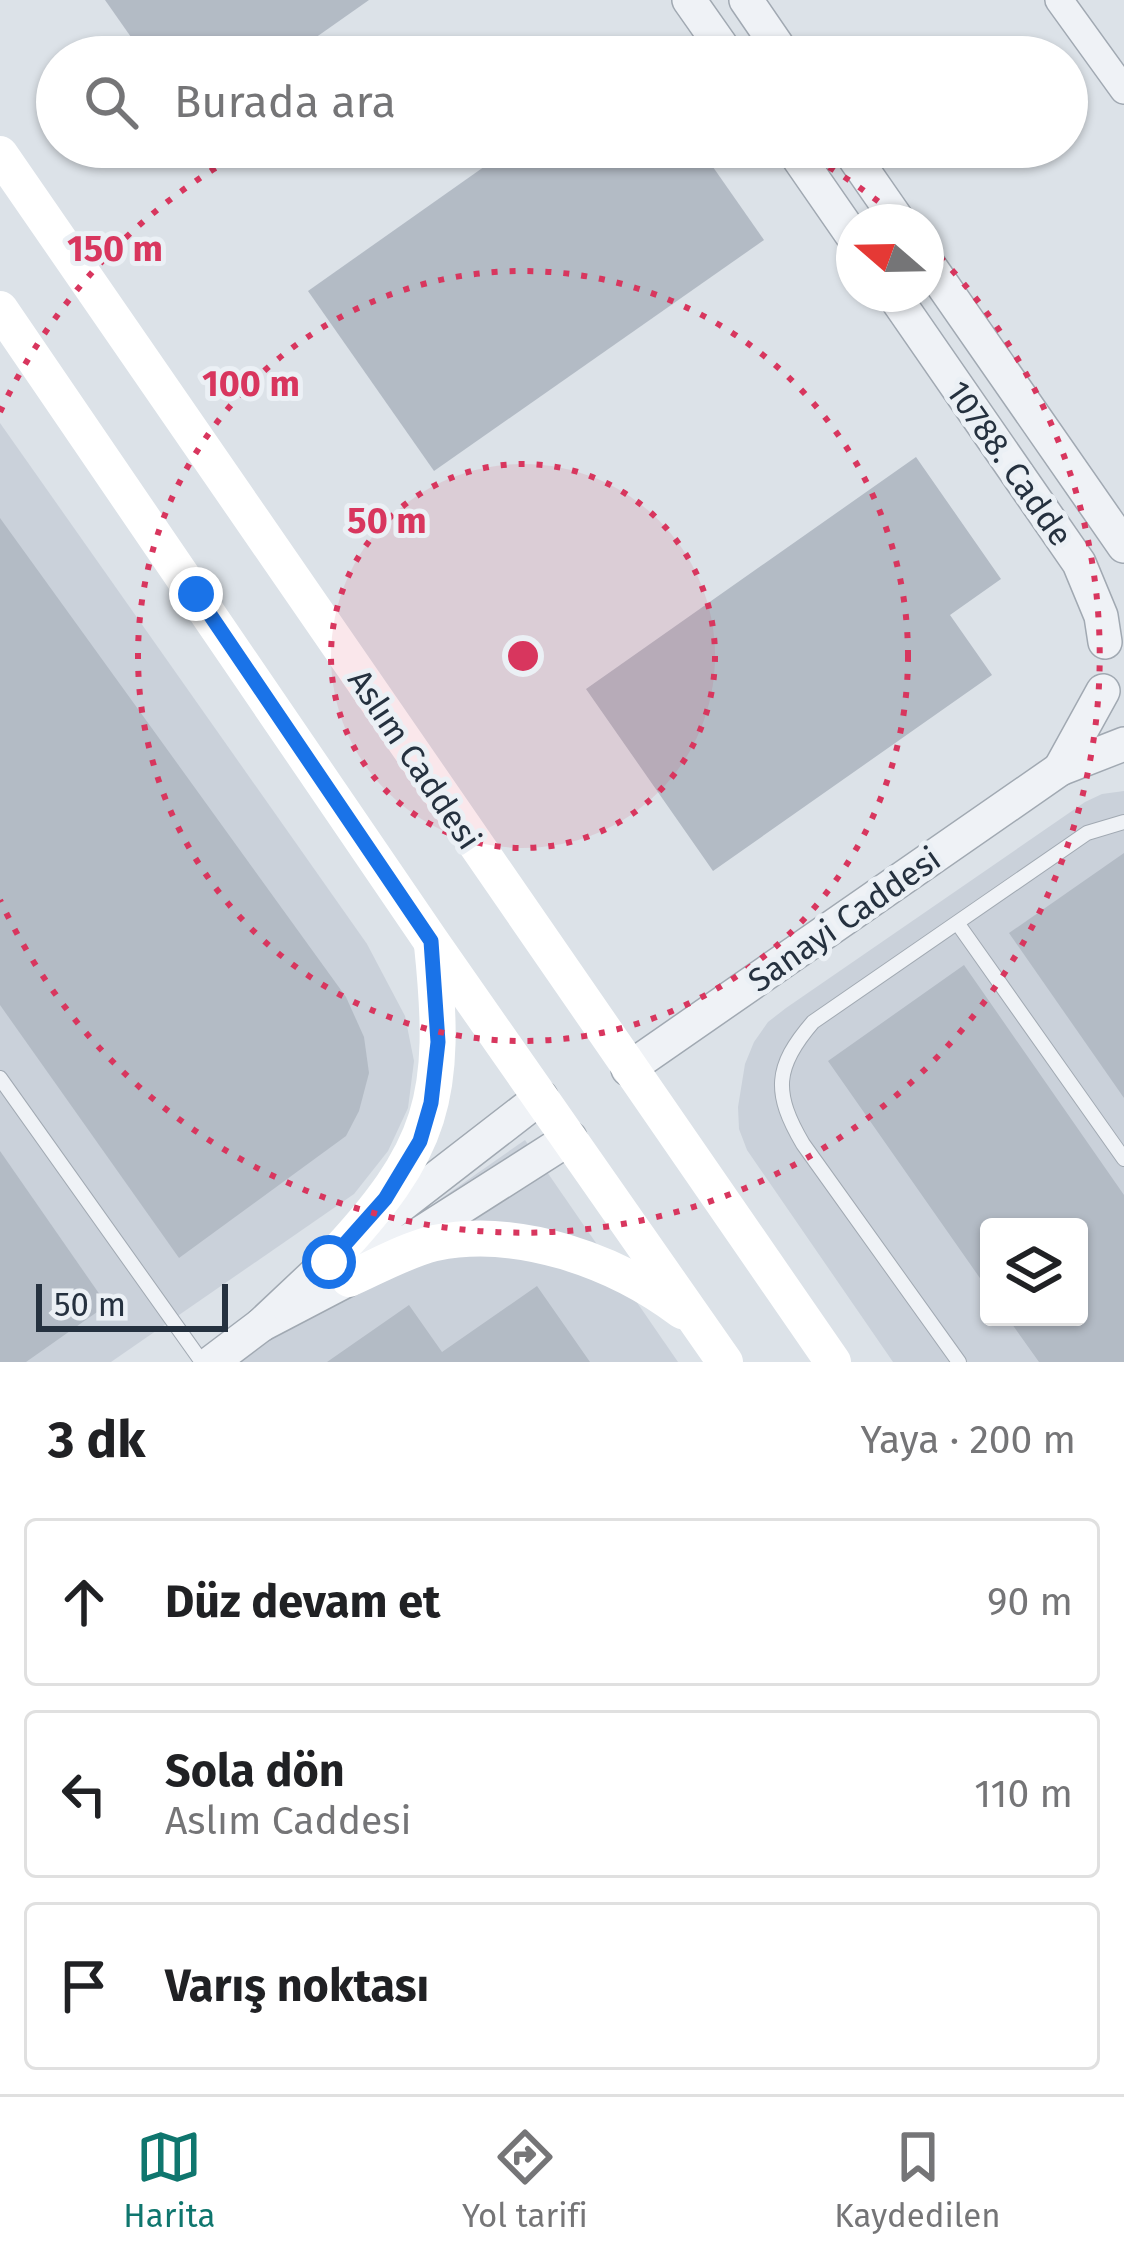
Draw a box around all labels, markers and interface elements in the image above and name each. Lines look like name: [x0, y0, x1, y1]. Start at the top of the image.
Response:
search box: [36, 36, 1088, 168]
icon: search: [78, 69, 144, 135]
text: Burada ara: [174, 75, 396, 129]
north arrow: [836, 204, 944, 312]
text: 150 m: [67, 227, 163, 271]
text: 100 m: [202, 362, 300, 406]
street label: 10788. Cadde: [938, 373, 1081, 554]
text: 50 m: [347, 499, 427, 543]
route end: [169, 567, 223, 621]
centre of rings: [502, 635, 544, 677]
street label: Aslım Caddesi: [339, 662, 489, 857]
street label: Sanayi Caddesi: [741, 839, 948, 1001]
map controls: [980, 1218, 1088, 1326]
button: layers: [980, 1218, 1088, 1326]
route start: [302, 1235, 356, 1289]
scale bar: [36, 1278, 228, 1331]
text: 50 m: [54, 1285, 126, 1325]
text: 3 dk: [48, 1409, 145, 1471]
text: Yaya · 200 m: [861, 1417, 1076, 1463]
icon: ahead: [51, 1569, 117, 1635]
text: Düz devam et: [165, 1575, 441, 1629]
text: 90 m: [987, 1579, 1073, 1625]
text: Sola dön: [165, 1744, 345, 1798]
icon: left: [51, 1761, 117, 1827]
text: 110 m: [974, 1771, 1073, 1817]
text: Aslım Caddesi: [165, 1798, 412, 1844]
icon: arrive: [51, 1953, 117, 2019]
text: Varış noktası: [165, 1959, 429, 2013]
tab: Harita: [123, 2124, 215, 2236]
tab: Yol tarifi: [462, 2124, 588, 2236]
tab: Kaydedilen: [834, 2124, 1001, 2236]

